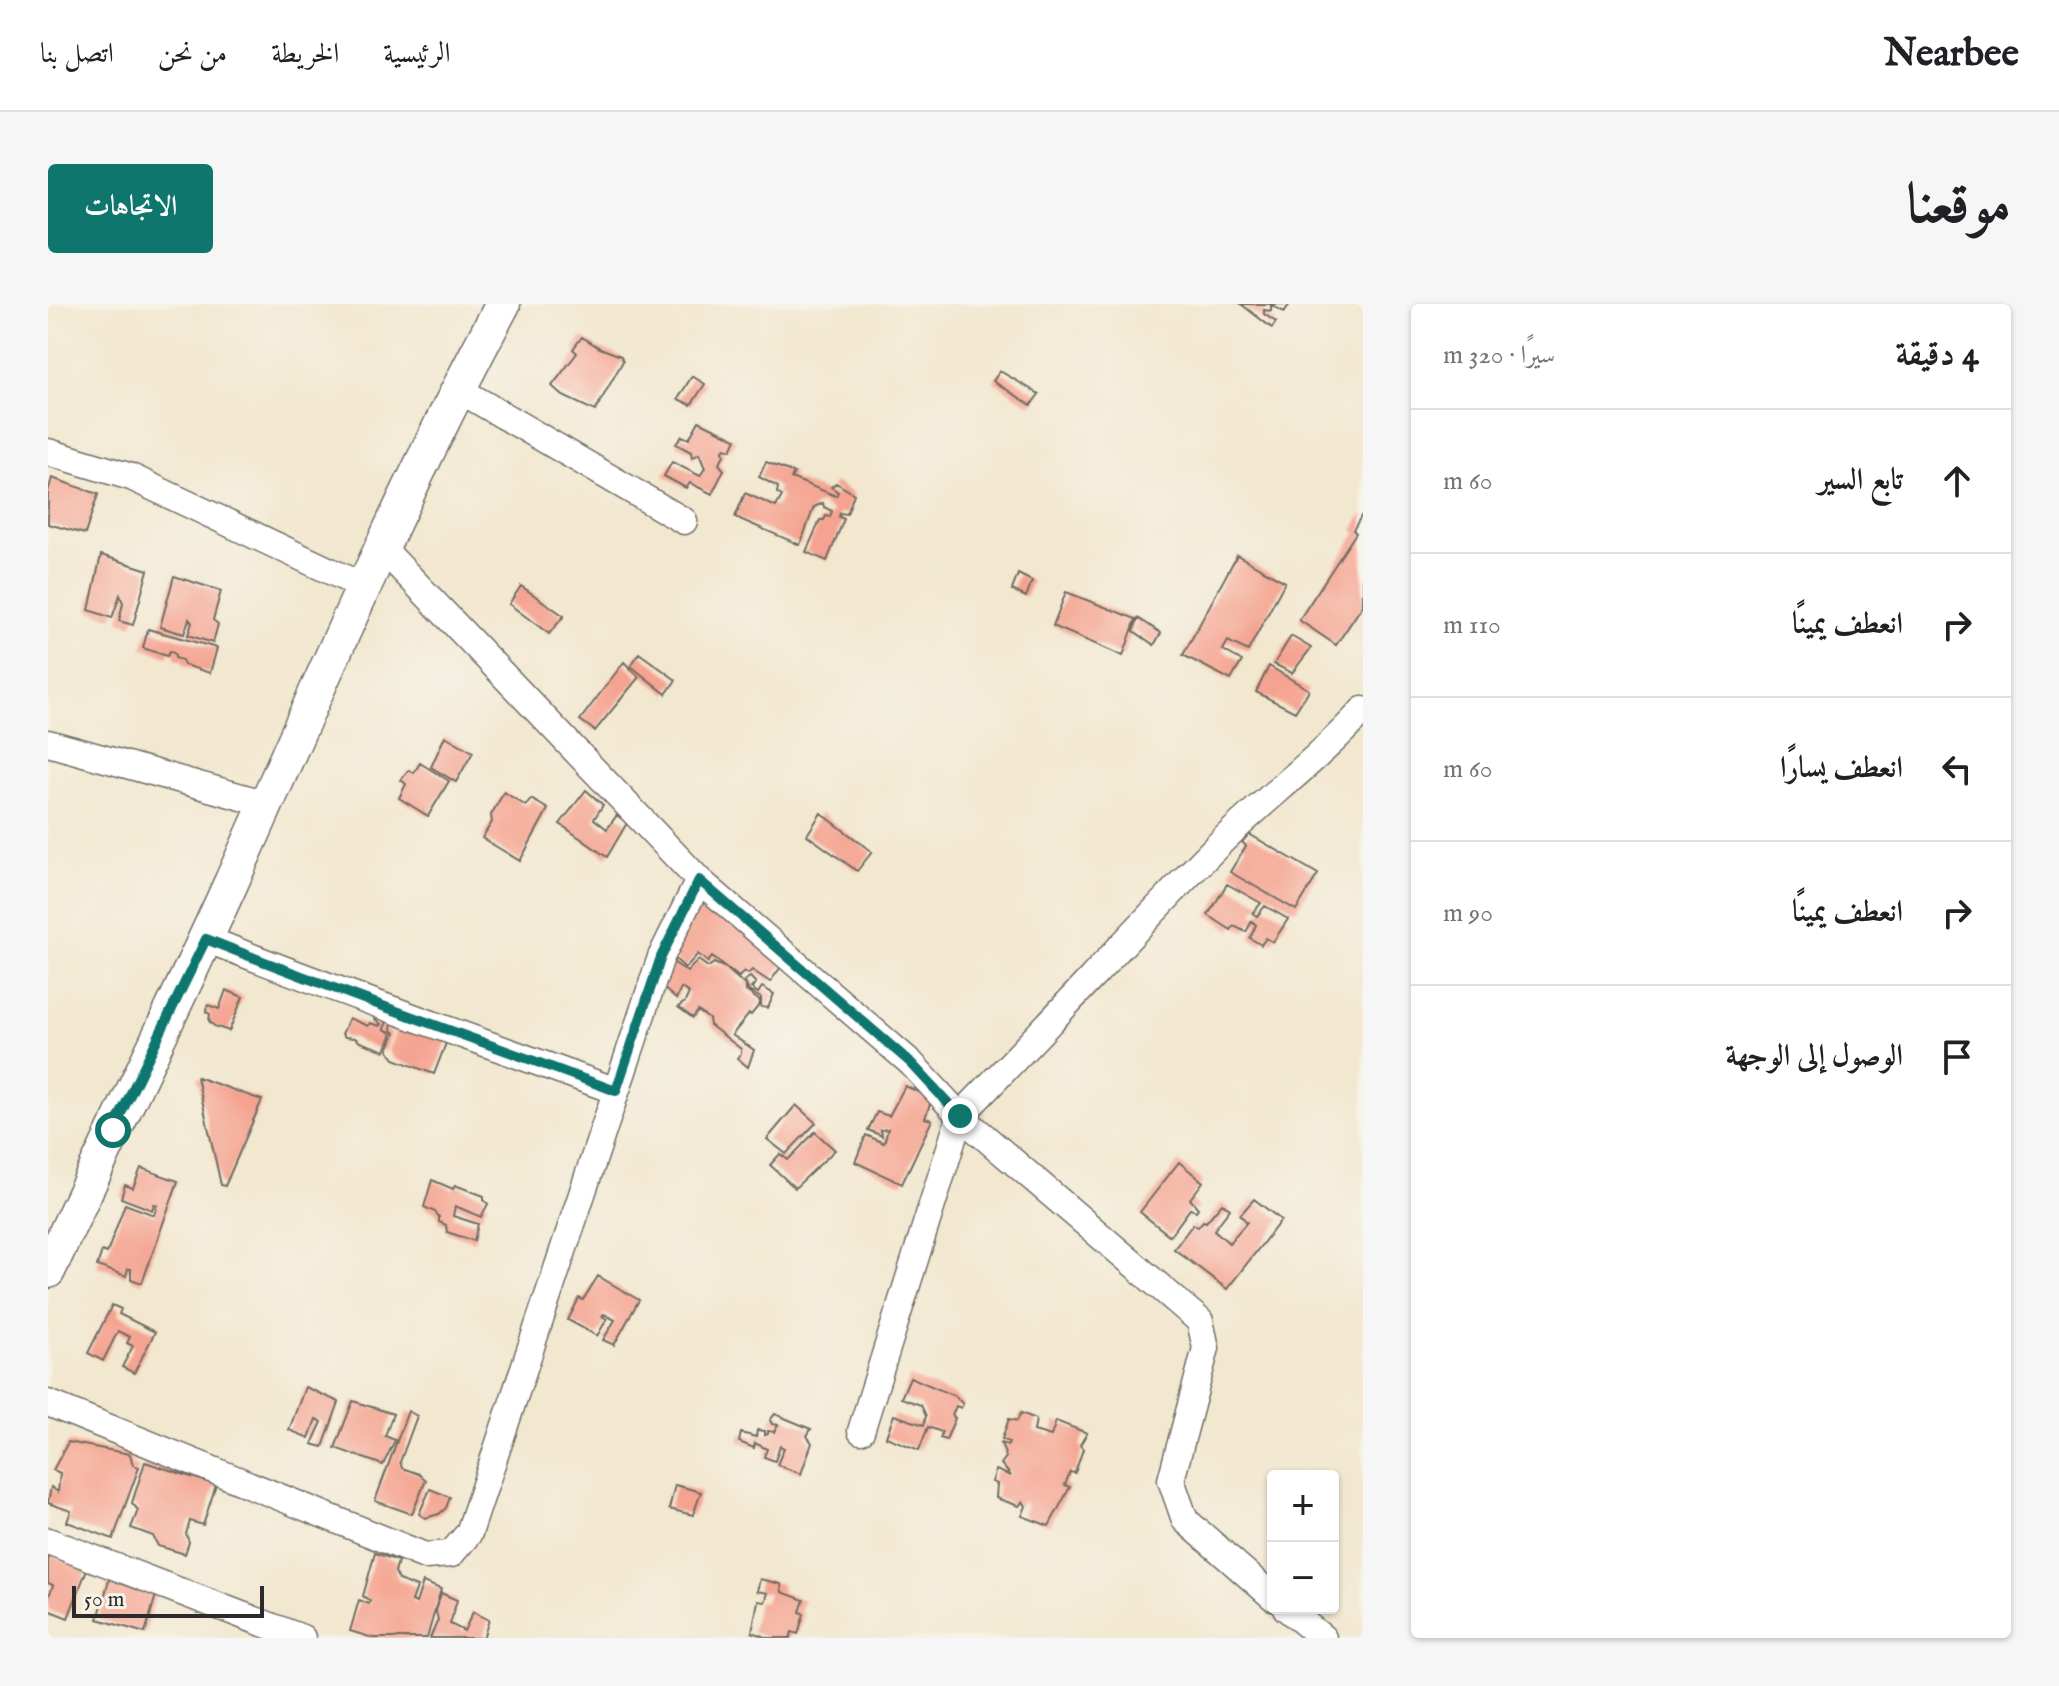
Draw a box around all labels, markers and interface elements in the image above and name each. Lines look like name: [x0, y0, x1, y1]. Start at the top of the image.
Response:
text: Nearbee: [1884, 31, 2019, 79]
text: اتصل بنا: [40, 37, 114, 72]
text: من نحن: [158, 37, 227, 72]
text: الخريطة: [271, 37, 339, 72]
text: الرئيسية: [383, 37, 451, 72]
button: الاتجاهات: [48, 164, 213, 253]
text: موقعنا: [1906, 171, 2011, 242]
text: 4 دقيقة: [1896, 333, 1979, 376]
text: سيرًا · 320 m: [1443, 339, 1555, 372]
icon: ahead: [1935, 459, 1979, 503]
text: تابع السير: [1818, 462, 1903, 500]
text: 60 m: [1443, 465, 1493, 498]
icon: right: [1935, 603, 1979, 647]
text: انعطف يمينًا: [1792, 606, 1903, 644]
text: 110 m: [1443, 609, 1501, 642]
icon: left: [1935, 747, 1979, 791]
text: انعطف يسارًا: [1780, 750, 1903, 788]
text: 60 m: [1443, 753, 1493, 786]
icon: right: [1935, 891, 1979, 935]
text: انعطف يمينًا: [1792, 894, 1903, 932]
text: 90 m: [1443, 897, 1493, 930]
icon: arrive: [1935, 1035, 1979, 1079]
text: الوصول إلى الوجهة: [1726, 1038, 1903, 1076]
route end: [942, 1098, 978, 1134]
route start: [95, 1112, 131, 1148]
map controls: [1267, 1470, 1339, 1614]
button: +: [1267, 1470, 1339, 1542]
button: −: [1267, 1542, 1339, 1614]
scale bar: [72, 1582, 264, 1618]
text: 50 m: [84, 1586, 125, 1614]

